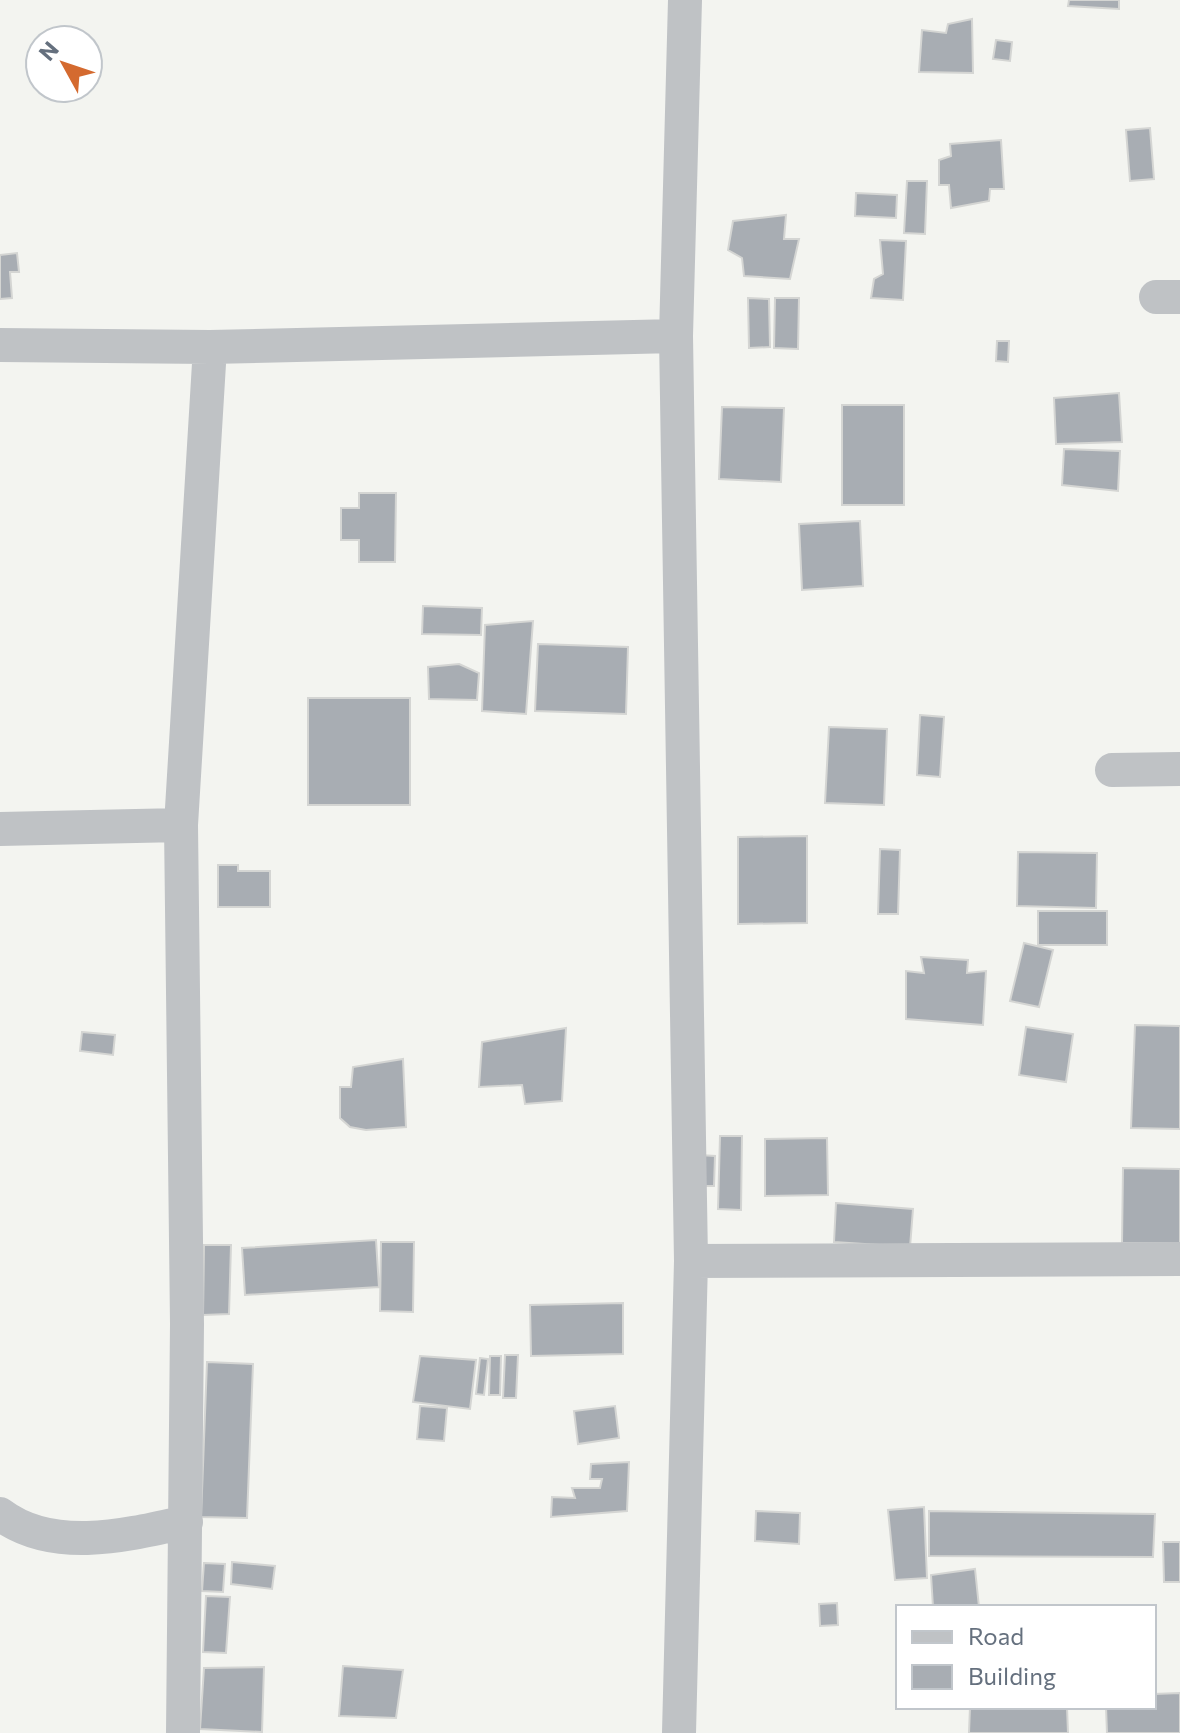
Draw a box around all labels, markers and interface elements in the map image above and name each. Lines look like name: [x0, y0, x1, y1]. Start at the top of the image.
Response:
north arrow: [24, 24, 104, 104]
text: N: [33, 36, 64, 66]
legend: [896, 1605, 1156, 1709]
text: Road: [968, 1621, 1024, 1650]
text: Building: [968, 1661, 1056, 1690]

